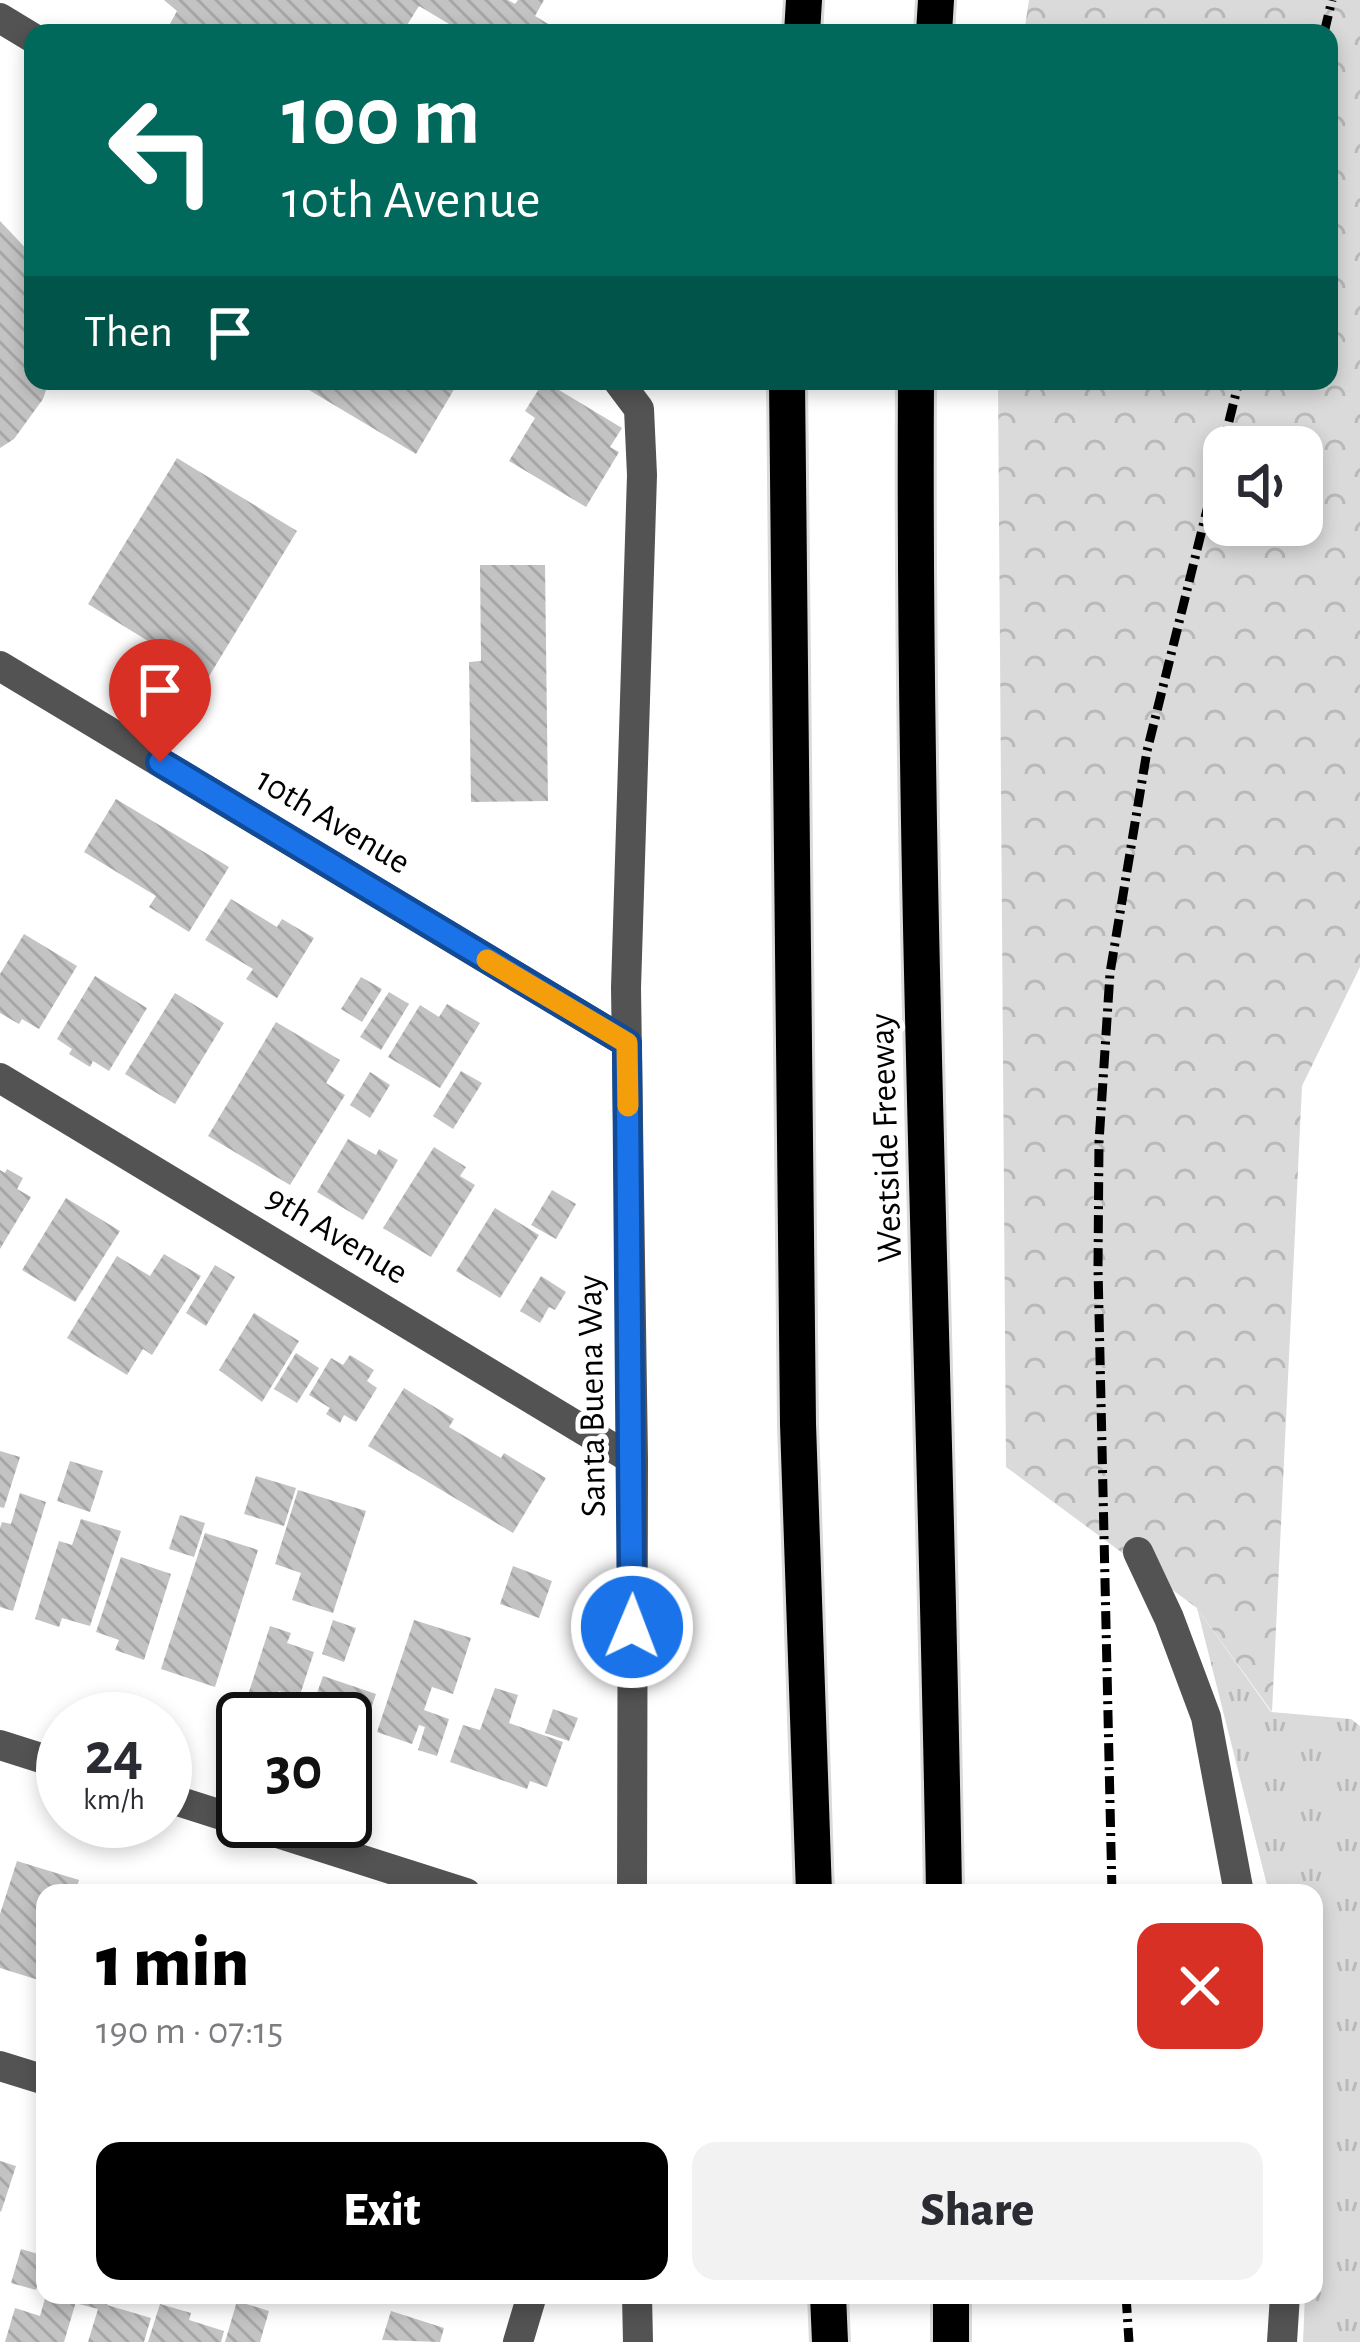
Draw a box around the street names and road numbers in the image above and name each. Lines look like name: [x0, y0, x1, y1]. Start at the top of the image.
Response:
street label: 10th Avenue: [250, 761, 416, 881]
street label: Westside Freeway: [864, 1013, 908, 1263]
street label: 9th Avenue: [260, 1179, 414, 1291]
street label: Santa Buena Way: [572, 1275, 612, 1517]

